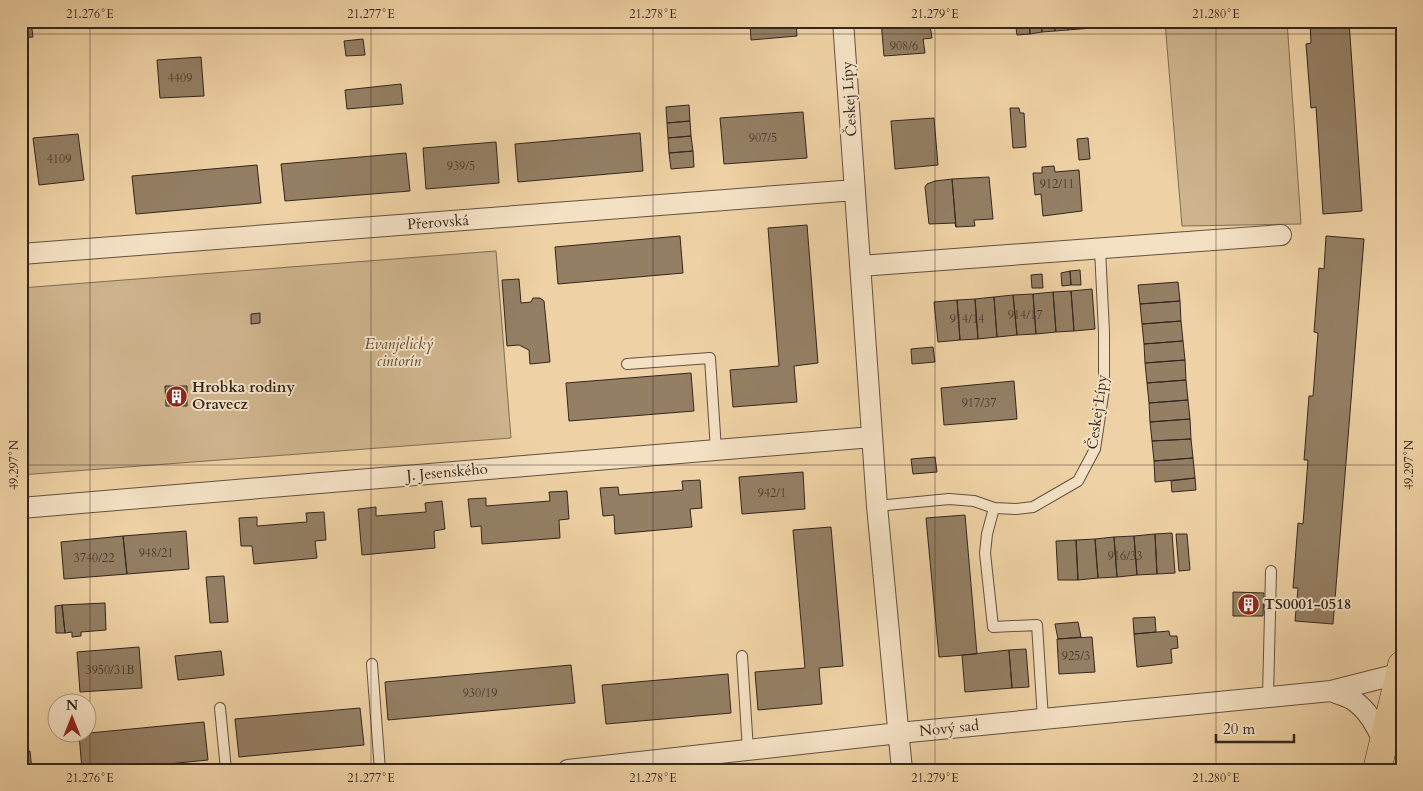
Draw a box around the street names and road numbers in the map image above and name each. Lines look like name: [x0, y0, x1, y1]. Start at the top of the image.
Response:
street label: Českej Lípy: [836, 61, 862, 137]
street label: Přerovská: [406, 210, 470, 234]
street label: Českej Lípy: [1082, 373, 1112, 451]
street label: J. Jesenského: [404, 458, 488, 486]
street label: Nový sad: [918, 715, 980, 741]

